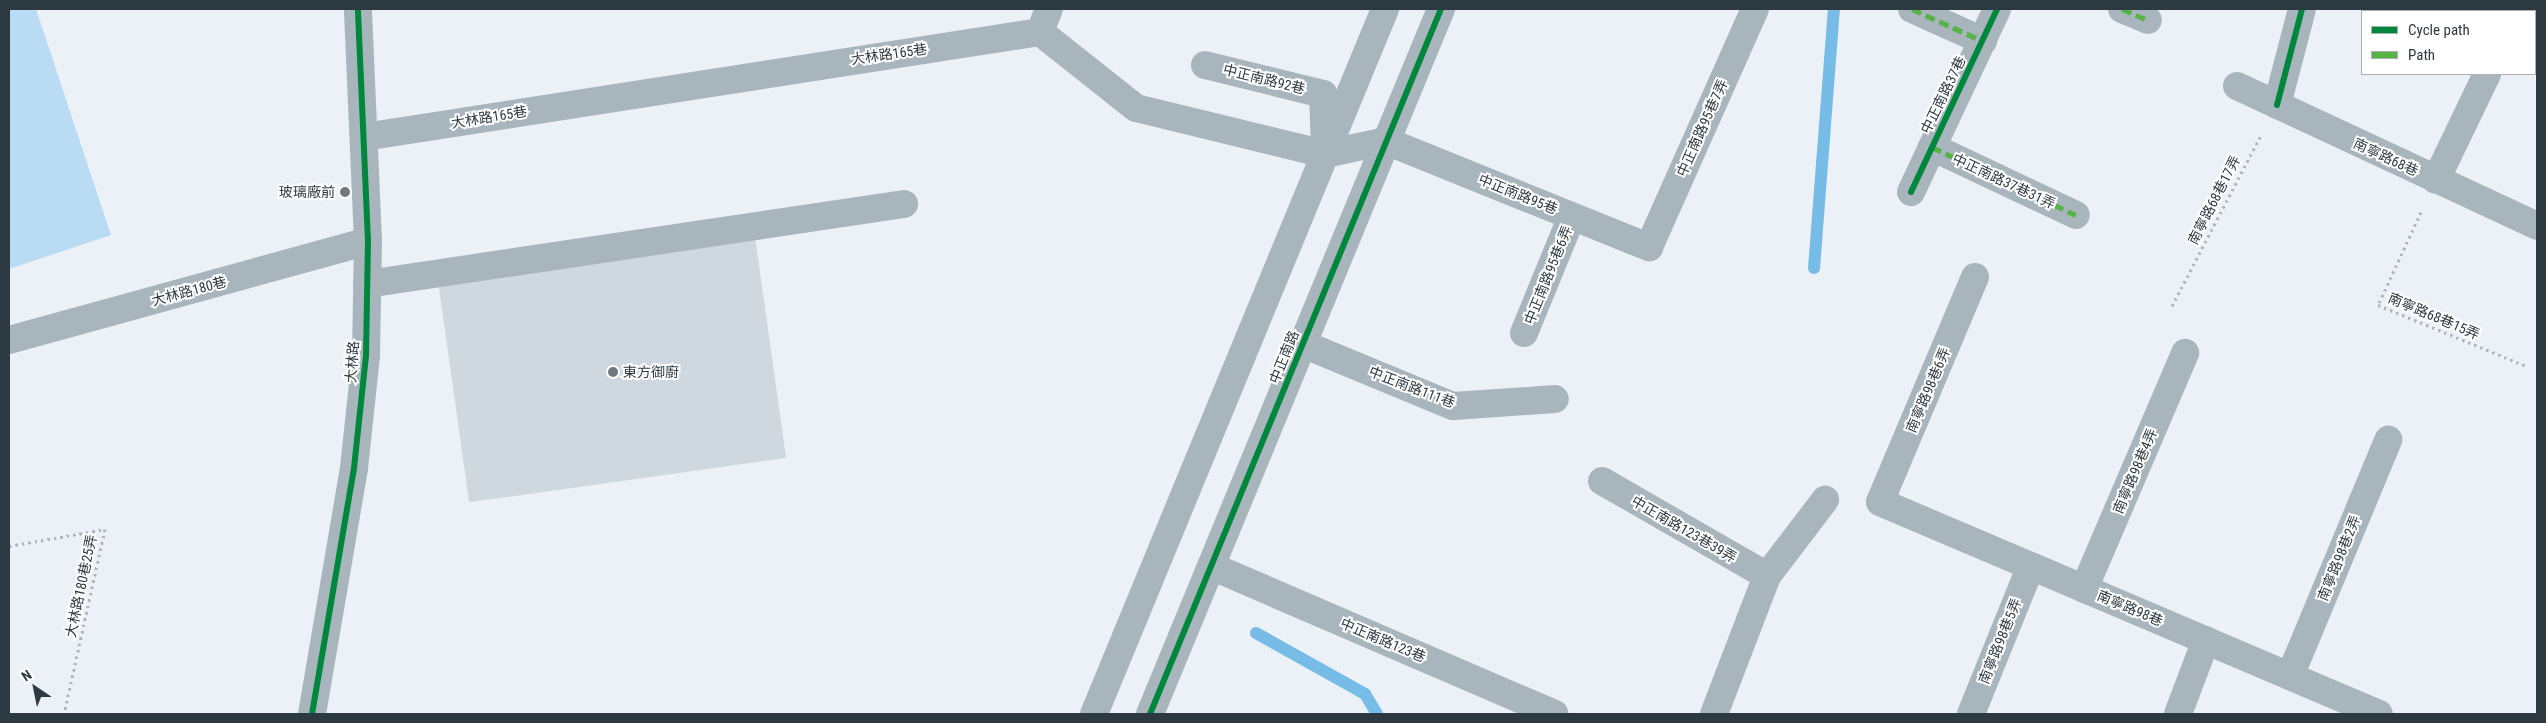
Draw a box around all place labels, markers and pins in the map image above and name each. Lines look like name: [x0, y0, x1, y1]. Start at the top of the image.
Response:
place label: 玻璃廠前: [279, 184, 335, 200]
marker: 玻璃廠前: [339, 186, 351, 198]
place label: 東方御廚: [623, 364, 679, 380]
marker: 東方御廚: [607, 366, 619, 378]

